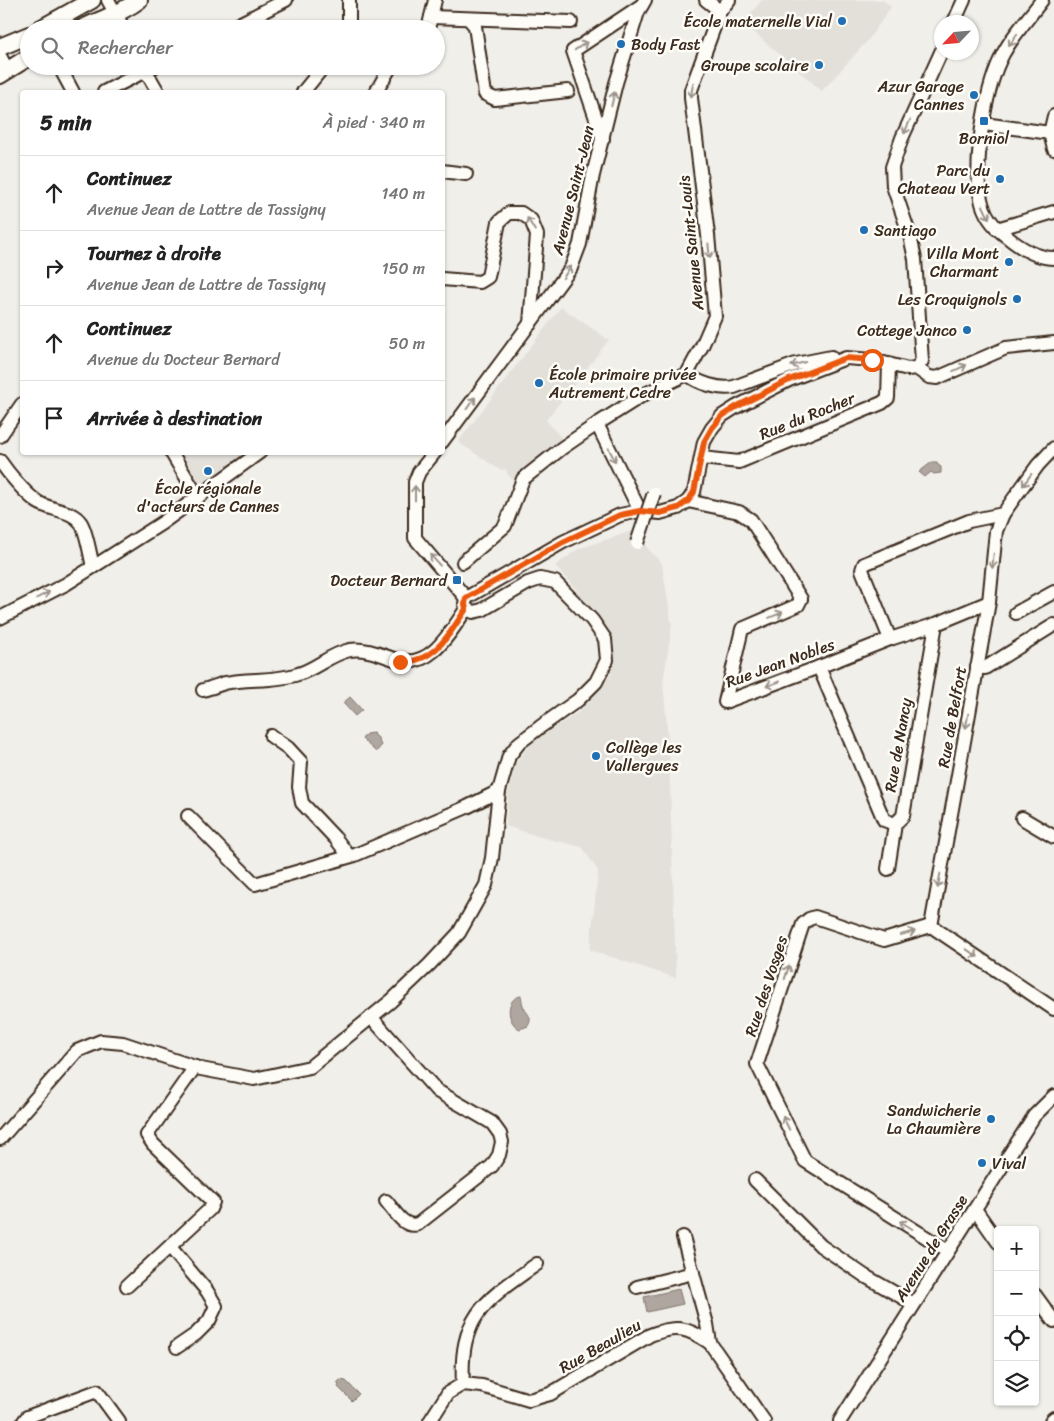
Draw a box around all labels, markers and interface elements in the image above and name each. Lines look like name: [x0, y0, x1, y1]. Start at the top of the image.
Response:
place label: École maternelle Vial: [684, 7, 832, 36]
marker: École maternelle Vial: [836, 15, 848, 27]
north arrow: [934, 15, 979, 60]
search box: [20, 20, 445, 75]
place label: Body Fast: [631, 30, 700, 59]
text: Rechercher: [78, 31, 173, 64]
one-way arrow: [1008, 32, 1018, 46]
icon: search: [38, 34, 66, 62]
marker: Body Fast: [615, 38, 627, 50]
one-way arrow: [574, 41, 588, 51]
place label: Groupe scolaire: [701, 51, 809, 80]
marker: Groupe scolaire: [813, 59, 825, 71]
place label: Azur Garage Cannes: [877, 72, 964, 119]
one-way arrow: [687, 82, 697, 98]
marker: Azur Garage Cannes: [968, 89, 980, 101]
one-way arrow: [609, 91, 618, 107]
text: 5 min: [40, 104, 92, 142]
text: À pied · 340 m: [323, 108, 425, 137]
marker: Borniol: [978, 115, 990, 127]
one-way arrow: [902, 119, 911, 134]
street label: Avenue Saint-Jean: [543, 122, 603, 259]
place label: Borniol: [959, 124, 1010, 153]
place label: Parc du Chateau Vert: [898, 156, 990, 203]
text: Continuez: [87, 162, 172, 195]
marker: Parc du Chateau Vert: [994, 173, 1006, 185]
street label: Avenue Saint-Louis: [669, 174, 713, 313]
icon: ahead: [40, 179, 68, 207]
text: 140 m: [382, 179, 425, 208]
text: Avenue Jean de Lattre de Tassigny: [87, 195, 326, 224]
one-way arrow: [982, 204, 992, 219]
place label: Santiago: [874, 216, 936, 245]
one-way arrow: [526, 218, 536, 232]
marker: Santiago: [858, 224, 870, 236]
text: Tournez à droite: [87, 237, 221, 270]
place label: Villa Mont Charmant: [926, 239, 999, 286]
one-way arrow: [704, 243, 714, 259]
icon: right: [40, 254, 68, 282]
text: 150 m: [382, 254, 425, 283]
marker: Villa Mont Charmant: [1003, 256, 1015, 268]
one-way arrow: [562, 265, 572, 279]
text: Avenue Jean de Lattre de Tassigny: [87, 270, 326, 299]
place label: Les Croquignols: [898, 285, 1008, 314]
marker: Les Croquignols: [1011, 293, 1023, 305]
text: Continuez: [87, 312, 172, 345]
place label: Cottege Janco: [857, 316, 957, 345]
marker: Cottege Janco: [961, 324, 973, 336]
icon: ahead: [40, 329, 68, 357]
text: 50 m: [389, 329, 425, 358]
text: Avenue du Docteur Bernard: [87, 345, 280, 374]
route start: [861, 349, 884, 372]
place label: École primaire privée Autrement Cedre: [548, 360, 697, 407]
one-way arrow: [791, 360, 807, 370]
one-way arrow: [952, 363, 967, 373]
marker: École primaire privée Autrement Cedre: [533, 377, 545, 389]
street label: Rue du Rocher: [755, 383, 861, 448]
one-way arrow: [466, 397, 477, 410]
text: Arrivée à destination: [87, 402, 262, 435]
icon: arrive: [40, 404, 68, 432]
one-way arrow: [608, 447, 617, 462]
marker: École régionale d'acteurs de Cannes: [202, 465, 214, 477]
one-way arrow: [1022, 473, 1032, 487]
place label: École régionale d'acteurs de Cannes: [137, 474, 279, 521]
one-way arrow: [410, 485, 420, 502]
one-way arrow: [988, 553, 998, 569]
one-way arrow: [429, 554, 440, 567]
place label: Docteur Bernard: [330, 566, 449, 595]
marker: Docteur Bernard: [451, 574, 463, 586]
one-way arrow: [36, 590, 51, 600]
one-way arrow: [768, 610, 783, 619]
street label: Rue Jean Nobles: [721, 630, 839, 696]
route end: [389, 651, 412, 674]
street label: Rue de Belfort: [929, 664, 975, 770]
one-way arrow: [766, 680, 781, 689]
street label: Rue de Nancy: [875, 695, 921, 794]
one-way arrow: [962, 713, 972, 729]
place label: Collège les Vallergues: [606, 733, 682, 780]
marker: Collège les Vallergues: [590, 750, 602, 762]
one-way arrow: [934, 873, 944, 889]
one-way arrow: [900, 927, 916, 937]
street label: Rue des Vosges: [736, 931, 796, 1040]
one-way arrow: [964, 949, 978, 959]
one-way arrow: [783, 965, 792, 980]
place label: Sandwicherie La Chaumière: [887, 1096, 981, 1143]
marker: Sandwicherie La Chaumière: [985, 1113, 997, 1125]
one-way arrow: [781, 1116, 790, 1131]
place label: Vival: [992, 1149, 1026, 1178]
marker: Vival: [976, 1157, 988, 1169]
street label: Avenue de Grasse: [886, 1188, 976, 1308]
one-way arrow: [900, 1219, 914, 1229]
map controls: [994, 1226, 1039, 1406]
button: +: [994, 1226, 1039, 1271]
button: −: [994, 1271, 1039, 1316]
street label: Rue Beaulieu: [553, 1310, 647, 1381]
button: locate: [994, 1316, 1039, 1361]
button: layers: [994, 1361, 1039, 1406]

